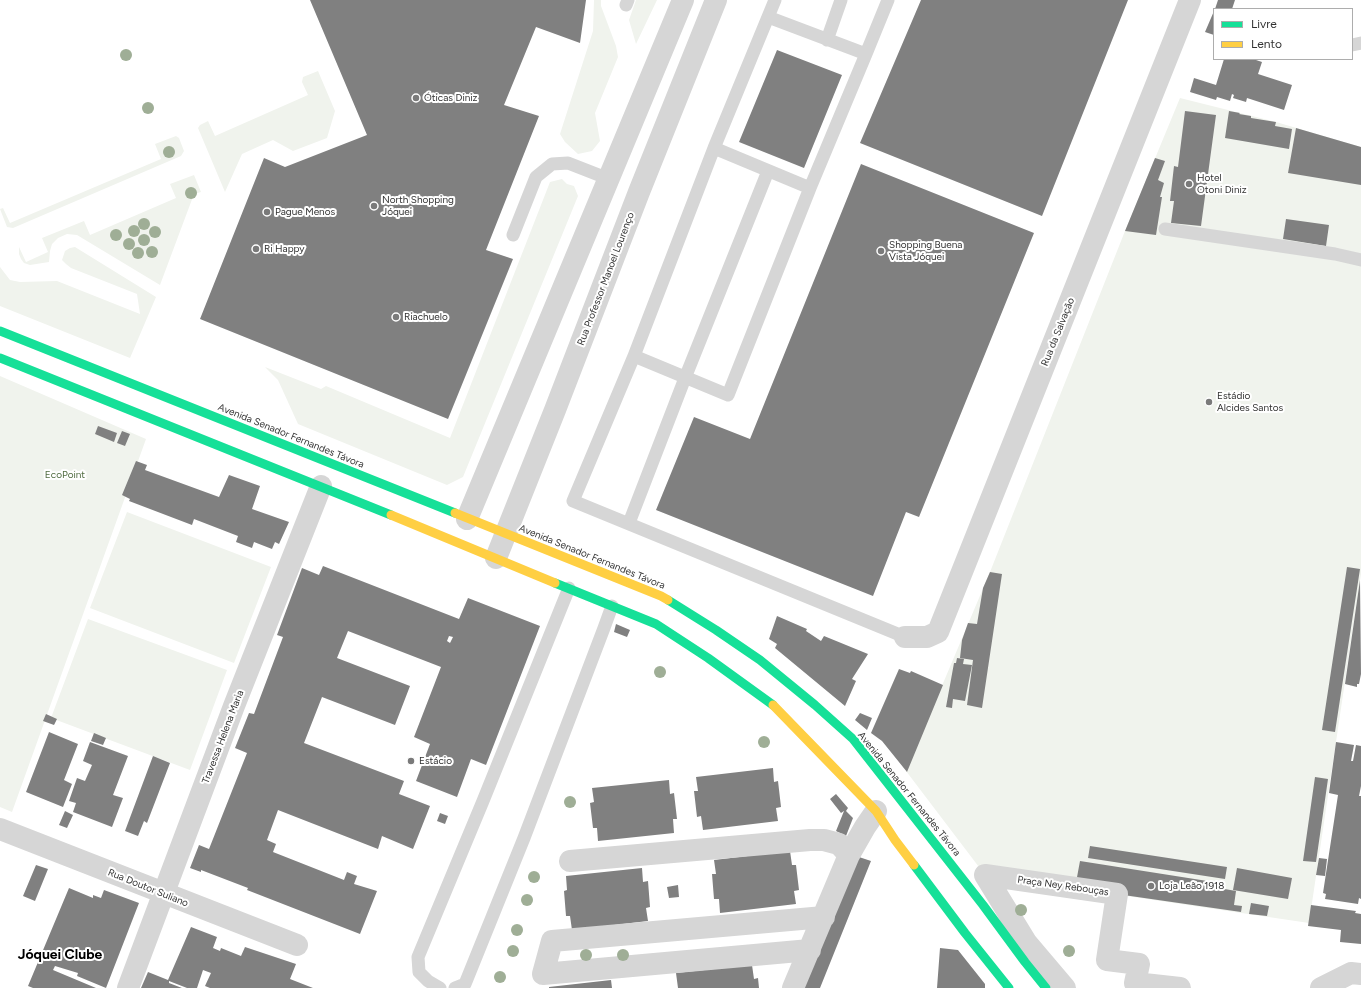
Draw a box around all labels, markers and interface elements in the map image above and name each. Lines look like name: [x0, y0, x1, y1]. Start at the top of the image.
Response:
legend: [1213, 8, 1353, 60]
text: Livre: [1251, 17, 1277, 31]
text: Lento: [1251, 37, 1282, 51]
place label: Óticas Diniz: [424, 92, 478, 104]
marker: Óticas Diniz: [411, 93, 421, 103]
place label: Hotel Otoni Diniz: [1197, 172, 1247, 196]
marker: Hotel Otoni Diniz: [1184, 179, 1194, 189]
place label: North Shopping Jóquei: [382, 194, 454, 218]
marker: North Shopping Jóquei: [369, 201, 379, 211]
place label: Pague Menos: [275, 206, 335, 218]
marker: Pague Menos: [262, 207, 272, 217]
street label: Rua Professor Manoel Lourenço: [575, 211, 637, 347]
place label: Shopping Buena Vista Jóquei: [889, 239, 962, 262]
place label: Ri Happy: [264, 243, 305, 255]
marker: Ri Happy: [251, 244, 261, 254]
marker: Shopping Buena Vista Jóquei: [876, 246, 886, 256]
street label: Rua da Salvação: [1039, 296, 1077, 368]
place label: Riachuelo: [404, 311, 448, 323]
marker: Riachuelo: [391, 312, 401, 322]
place label: Estádio Alcides Santos: [1217, 390, 1283, 414]
marker: Estádio Alcides Santos: [1204, 397, 1214, 407]
street label: Avenida Senador Fernandes Távora: [216, 401, 366, 471]
park label: EcoPoint: [45, 469, 85, 481]
street label: Avenida Senador Fernandes Távora: [517, 522, 667, 592]
street label: Travessa Helena Maria: [200, 689, 246, 785]
street label: Avenida Senador Fernandes Távora: [855, 729, 963, 859]
place label: Estácio: [419, 755, 452, 767]
marker: Estácio: [406, 756, 416, 766]
street label: Rua Doutor Suliano: [106, 866, 190, 910]
street label: Praça Ney Rebouças: [1017, 874, 1109, 898]
place label: Loja Leão 1918: [1159, 880, 1224, 892]
marker: Loja Leão 1918: [1146, 881, 1156, 891]
district label: Jóquei Clube: [18, 947, 102, 963]

